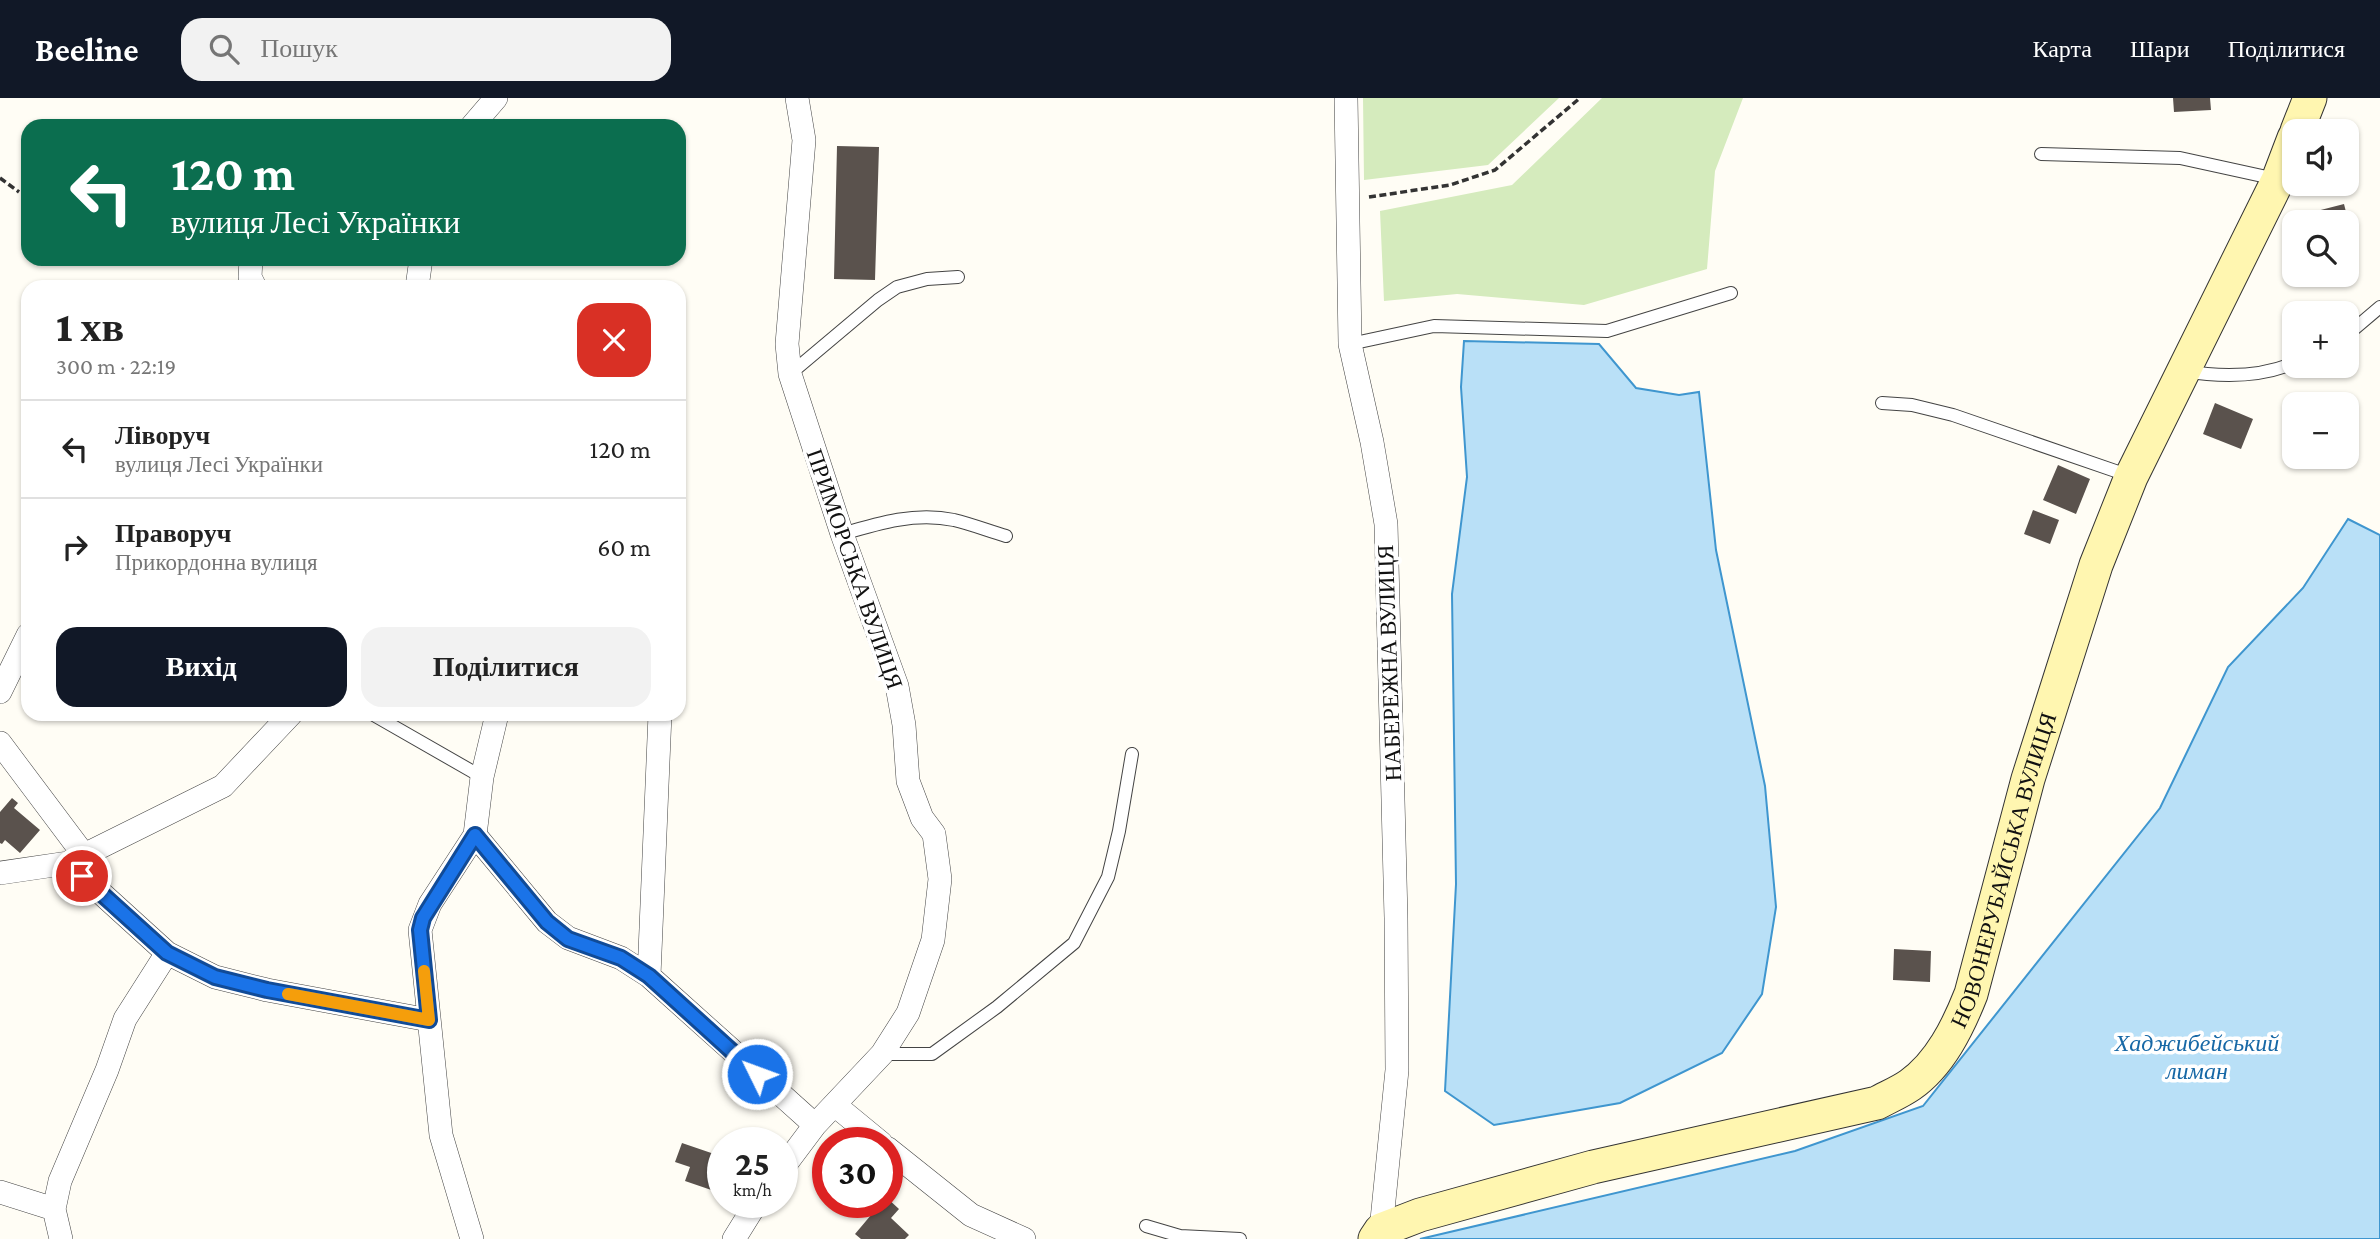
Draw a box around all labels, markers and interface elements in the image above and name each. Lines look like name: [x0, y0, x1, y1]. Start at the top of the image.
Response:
search box: [181, 18, 671, 81]
icon: search: [205, 30, 243, 68]
text: Beeline: [35, 31, 139, 68]
text: Пошук: [261, 34, 338, 63]
text: Карта: [2032, 35, 2092, 62]
text: Шари: [2130, 35, 2190, 62]
text: Поділитися: [2228, 35, 2345, 62]
map controls: [2282, 119, 2359, 469]
button: sound: [2282, 119, 2359, 196]
text: 120 m: [171, 146, 295, 201]
icon: left: [56, 147, 147, 238]
text: вулиця Лесі Українки: [171, 204, 460, 240]
button: search: [2282, 210, 2359, 287]
button: +: [2282, 301, 2359, 378]
text: 1 хв: [56, 303, 124, 350]
button: close: [577, 303, 651, 377]
text: 300 m · 22:19: [56, 353, 176, 379]
button: −: [2282, 392, 2359, 469]
text: Ліворуч: [115, 421, 210, 450]
icon: left: [56, 430, 94, 468]
text: 120 m: [590, 435, 651, 464]
street label: ПРИМОРСЬКА ВУЛИЦЯ: [802, 445, 908, 693]
text: вулиця Лесі Українки: [115, 451, 323, 477]
text: Праворуч: [115, 519, 231, 548]
icon: right: [56, 528, 94, 566]
text: 60 m: [597, 533, 651, 562]
street label: НАБЕРЕЖНА ВУЛИЦЯ: [1372, 544, 1406, 782]
text: Прикордонна вулиця: [115, 549, 318, 575]
button: Вихід: [56, 627, 347, 707]
button: Поділитися: [361, 627, 651, 707]
street label: НОВОНЕРУБАЙСЬКА ВУЛИЦЯ: [1945, 709, 2061, 1032]
pin: [52, 846, 112, 906]
icon: arrive: [63, 857, 101, 895]
water label: Хаджибейський лиман: [2114, 1029, 2279, 1084]
position arrow: [720, 1037, 794, 1111]
speed limit sign: 30: [812, 1127, 903, 1218]
text: 25: [735, 1144, 770, 1183]
text: km/h: [733, 1180, 772, 1200]

